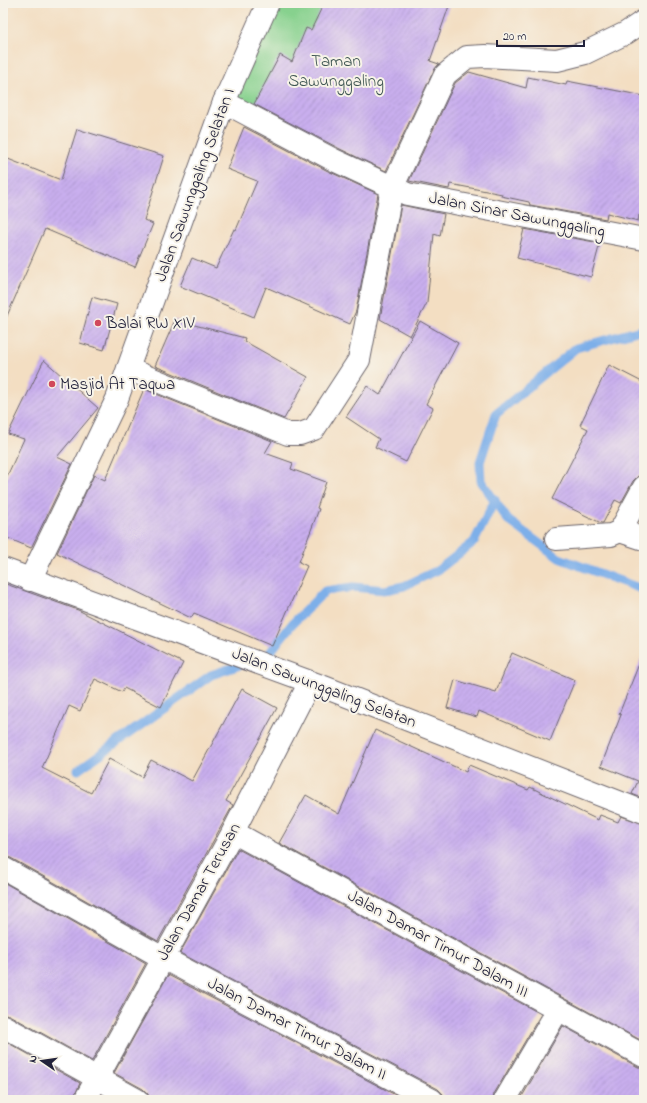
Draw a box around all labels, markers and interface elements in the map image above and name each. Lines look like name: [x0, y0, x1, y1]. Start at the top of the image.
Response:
scale bar: [497, 22, 584, 48]
text: 20 m: [503, 28, 526, 46]
park label: Taman Sawunggaling: [288, 49, 384, 96]
street label: Jalan Sawunggaling Selatan I: [148, 85, 244, 286]
street label: Jalan Sinar Sawunggaling: [426, 186, 607, 246]
place label: Balai RW XIV: [105, 311, 196, 336]
marker: Balai RW XIV: [93, 318, 103, 328]
place label: Masjid At Taqwa: [60, 372, 175, 397]
marker: Masjid At Taqwa: [47, 379, 57, 389]
street label: Jalan Sawunggaling Selatan: [227, 641, 420, 737]
street label: Jalan Damar Terusan: [151, 818, 247, 966]
street label: Jalan Damar Timur Dalam III: [343, 884, 533, 1004]
street label: Jalan Damar Timur Dalam II: [203, 971, 391, 1087]
north arrow: [22, 1041, 62, 1081]
text: N: [25, 1054, 42, 1064]

